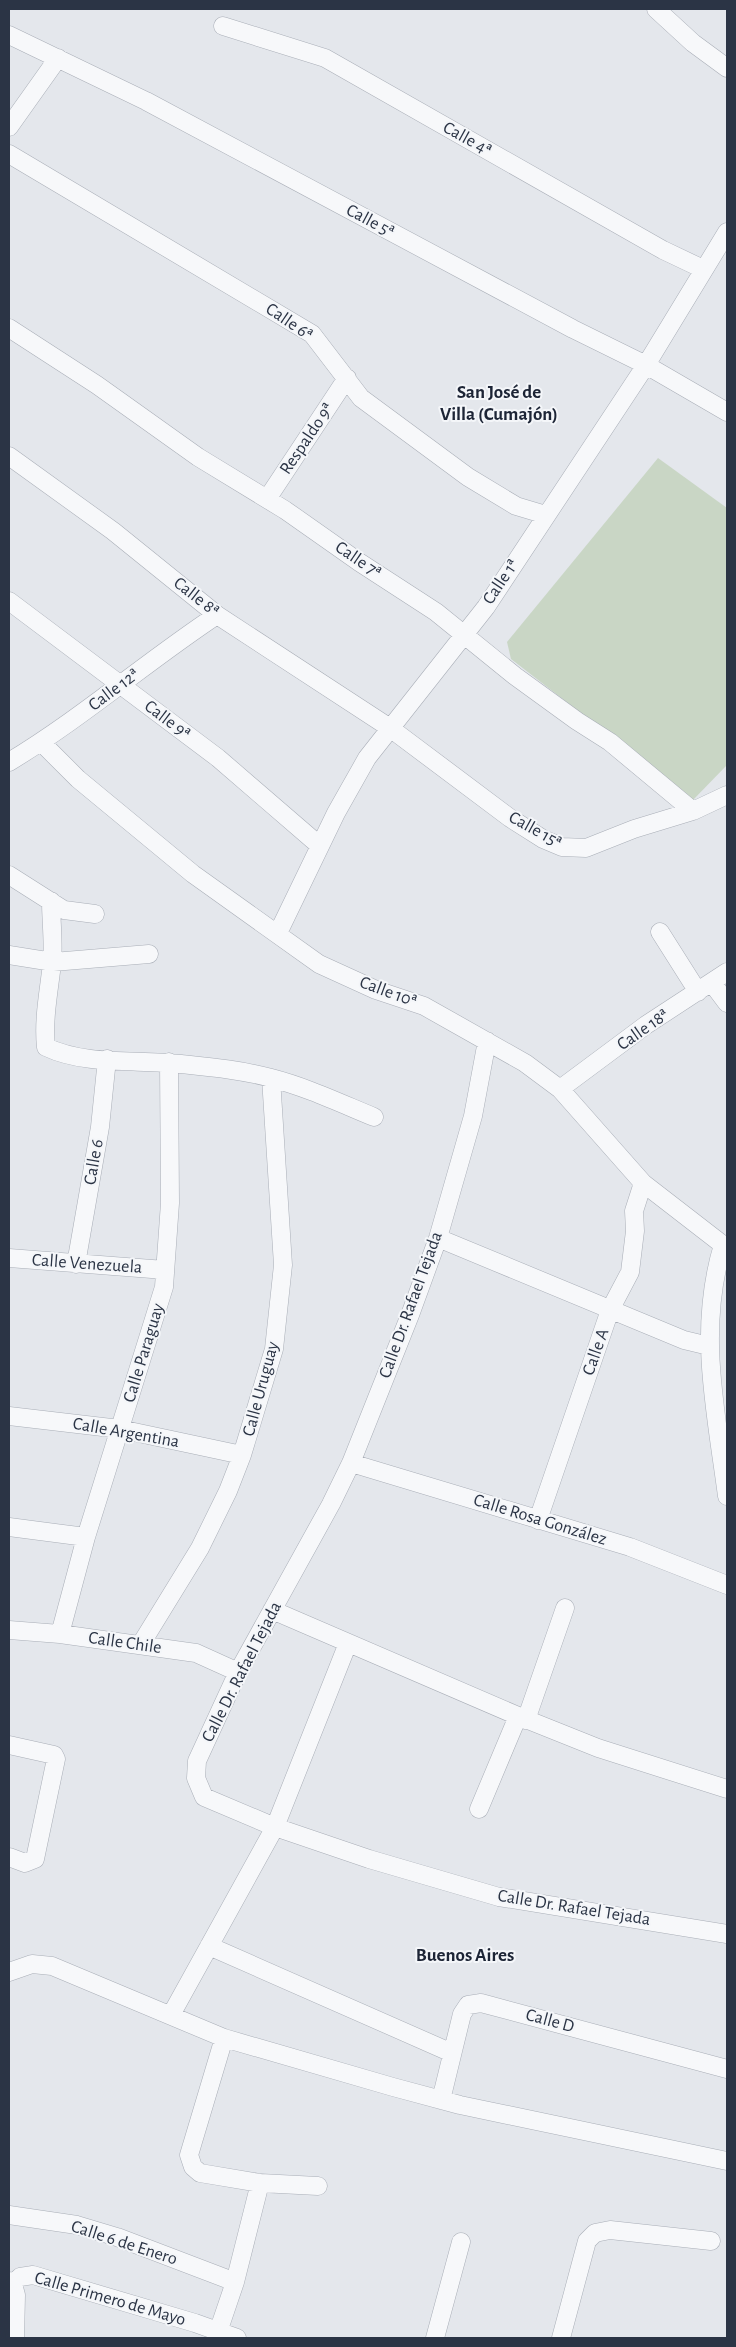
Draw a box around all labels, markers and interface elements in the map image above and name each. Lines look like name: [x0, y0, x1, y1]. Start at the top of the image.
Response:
street label: Calle 4ª: [440, 118, 494, 160]
street label: Calle 5ª: [343, 201, 397, 241]
street label: Calle 6ª: [262, 300, 316, 344]
district label: San José de Villa (Cumajón): [440, 383, 558, 424]
street label: Respaldo 9ª: [277, 400, 337, 478]
street label: Calle 7ª: [332, 538, 384, 582]
street label: Calle 1ª: [480, 556, 523, 608]
street label: Calle 8ª: [170, 574, 222, 620]
street label: Calle 12ª: [85, 665, 143, 715]
street label: Calle 9ª: [141, 697, 193, 743]
street label: Calle 15ª: [506, 808, 565, 852]
street label: Calle 10ª: [357, 973, 419, 1011]
street label: Calle 18ª: [614, 1006, 672, 1054]
street label: Calle 6: [81, 1138, 107, 1186]
street label: Calle Dr. Rafael Tejada: [376, 1229, 446, 1381]
street label: Calle Venezuela: [31, 1251, 143, 1277]
street label: Calle Paraguay: [120, 1301, 168, 1405]
street label: Calle A: [580, 1326, 613, 1378]
street label: Calle Uruguay: [240, 1339, 282, 1438]
street label: Calle Argentina: [71, 1415, 181, 1451]
street label: Calle Rosa González: [471, 1491, 609, 1549]
street label: Calle Dr. Rafael Tejada: [199, 1599, 285, 1745]
street label: Calle Chile: [87, 1629, 163, 1657]
street label: Calle Dr. Rafael Tejada: [496, 1887, 652, 1929]
district label: Buenos Aires: [416, 1946, 514, 1965]
street label: Calle D: [524, 2006, 576, 2036]
street label: Calle 6 de Enero: [69, 2217, 180, 2269]
street label: Calle Primero de Mayo: [32, 2269, 188, 2329]

